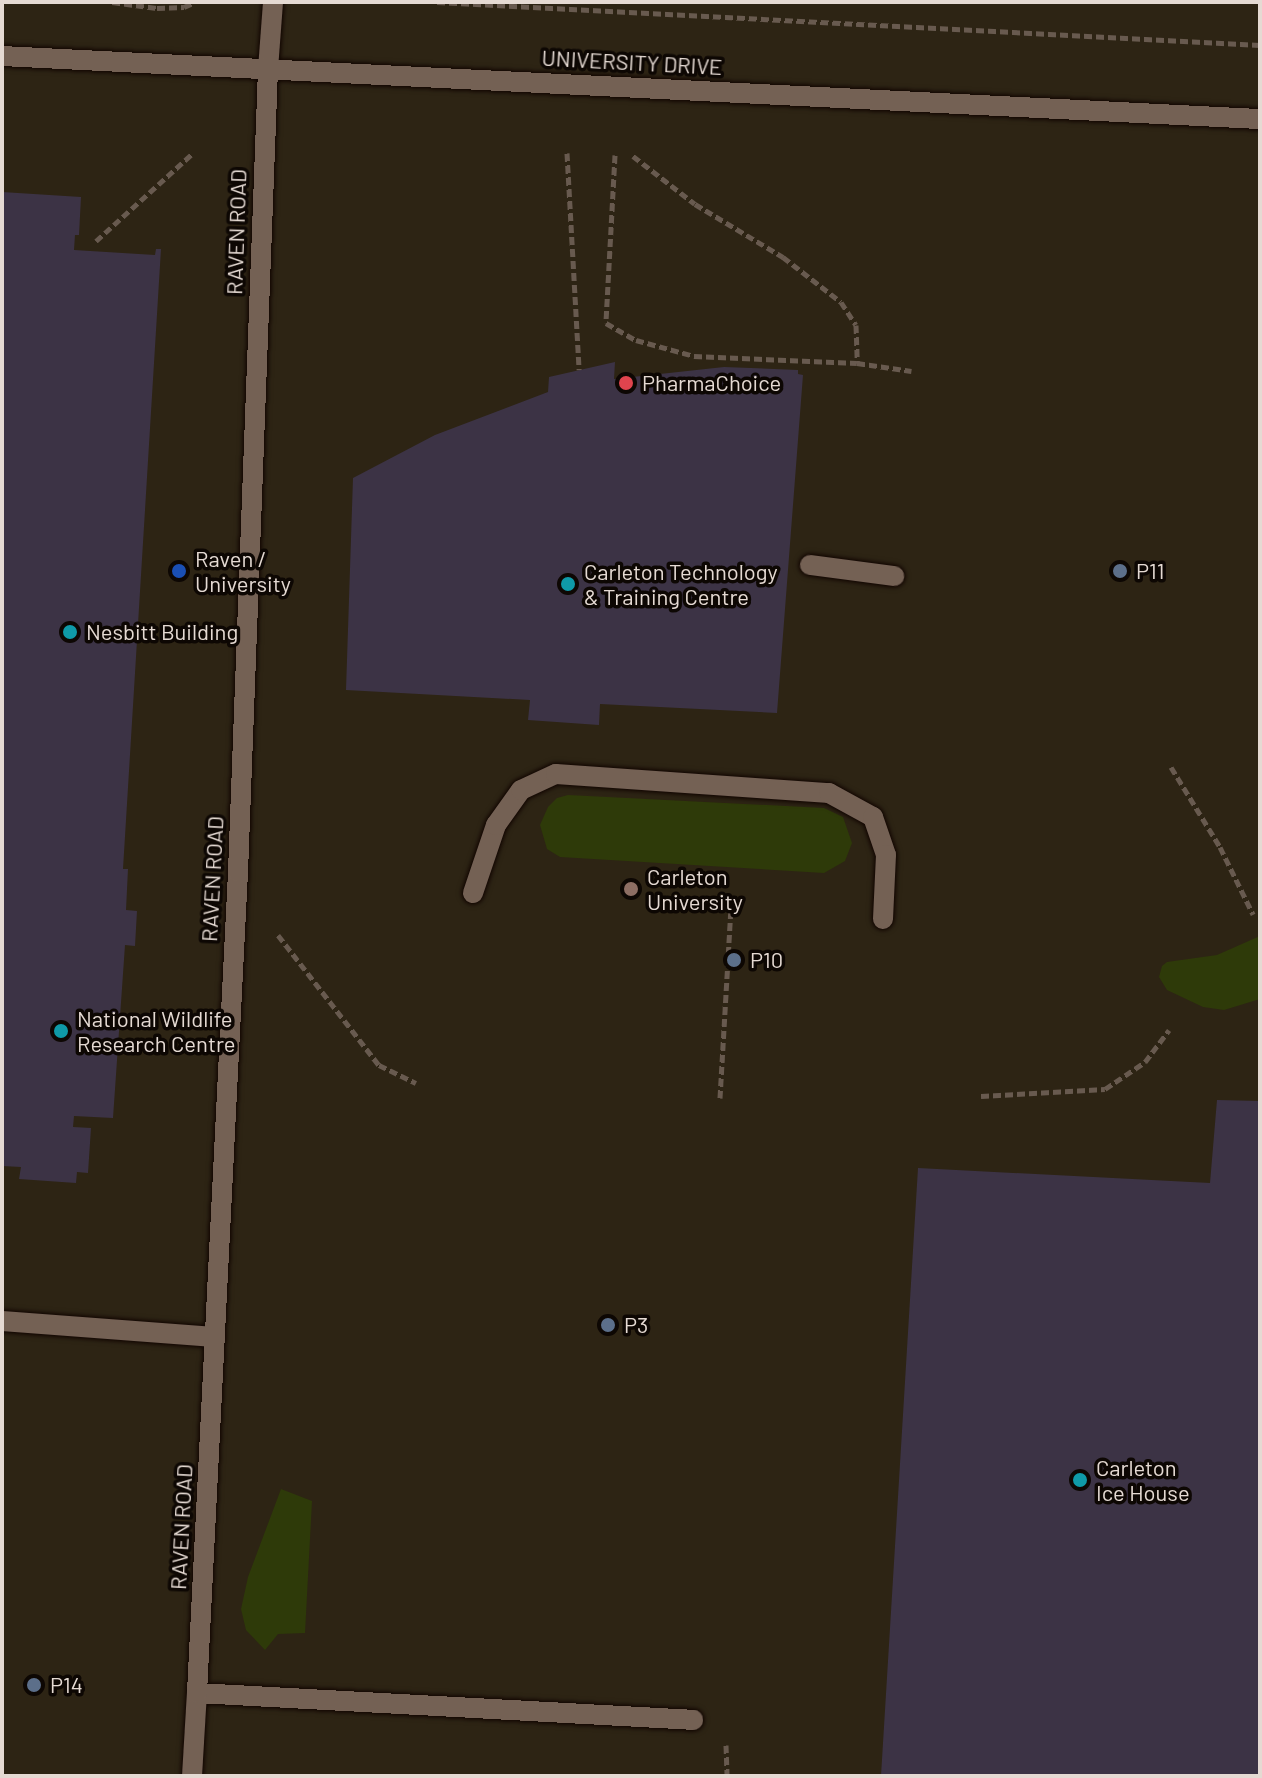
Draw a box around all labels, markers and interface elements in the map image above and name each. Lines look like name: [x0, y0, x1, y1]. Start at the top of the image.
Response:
street label: UNIVERSITY DRIVE: [541, 44, 723, 80]
street label: RAVEN ROAD: [221, 169, 251, 295]
place label: PharmaChoice: [642, 370, 781, 396]
marker: PharmaChoice: [617, 374, 635, 392]
place label: Raven / University: [195, 545, 291, 596]
place label: Carleton Technology & Training Centre: [584, 558, 778, 610]
place label: P11: [1136, 558, 1164, 584]
marker: Raven / University: [170, 562, 188, 580]
marker: P11: [1111, 562, 1129, 580]
marker: Carleton Technology & Training Centre: [559, 575, 577, 593]
place label: Nesbitt Building: [86, 619, 238, 645]
marker: Nesbitt Building: [61, 623, 79, 641]
street label: RAVEN ROAD: [196, 815, 228, 943]
place label: Carleton University: [647, 863, 743, 914]
marker: Carleton University: [622, 880, 640, 898]
place label: P10: [750, 947, 783, 973]
marker: P10: [725, 951, 743, 969]
place label: National Wildlife Research Centre: [77, 1005, 236, 1056]
marker: National Wildlife Research Centre: [52, 1022, 70, 1040]
place label: P3: [624, 1312, 648, 1338]
marker: P3: [599, 1316, 617, 1334]
place label: Carleton Ice House: [1096, 1454, 1190, 1506]
street label: RAVEN ROAD: [165, 1463, 197, 1591]
marker: Carleton Ice House: [1071, 1471, 1089, 1489]
place label: P14: [50, 1672, 83, 1698]
marker: P14: [25, 1676, 43, 1694]

